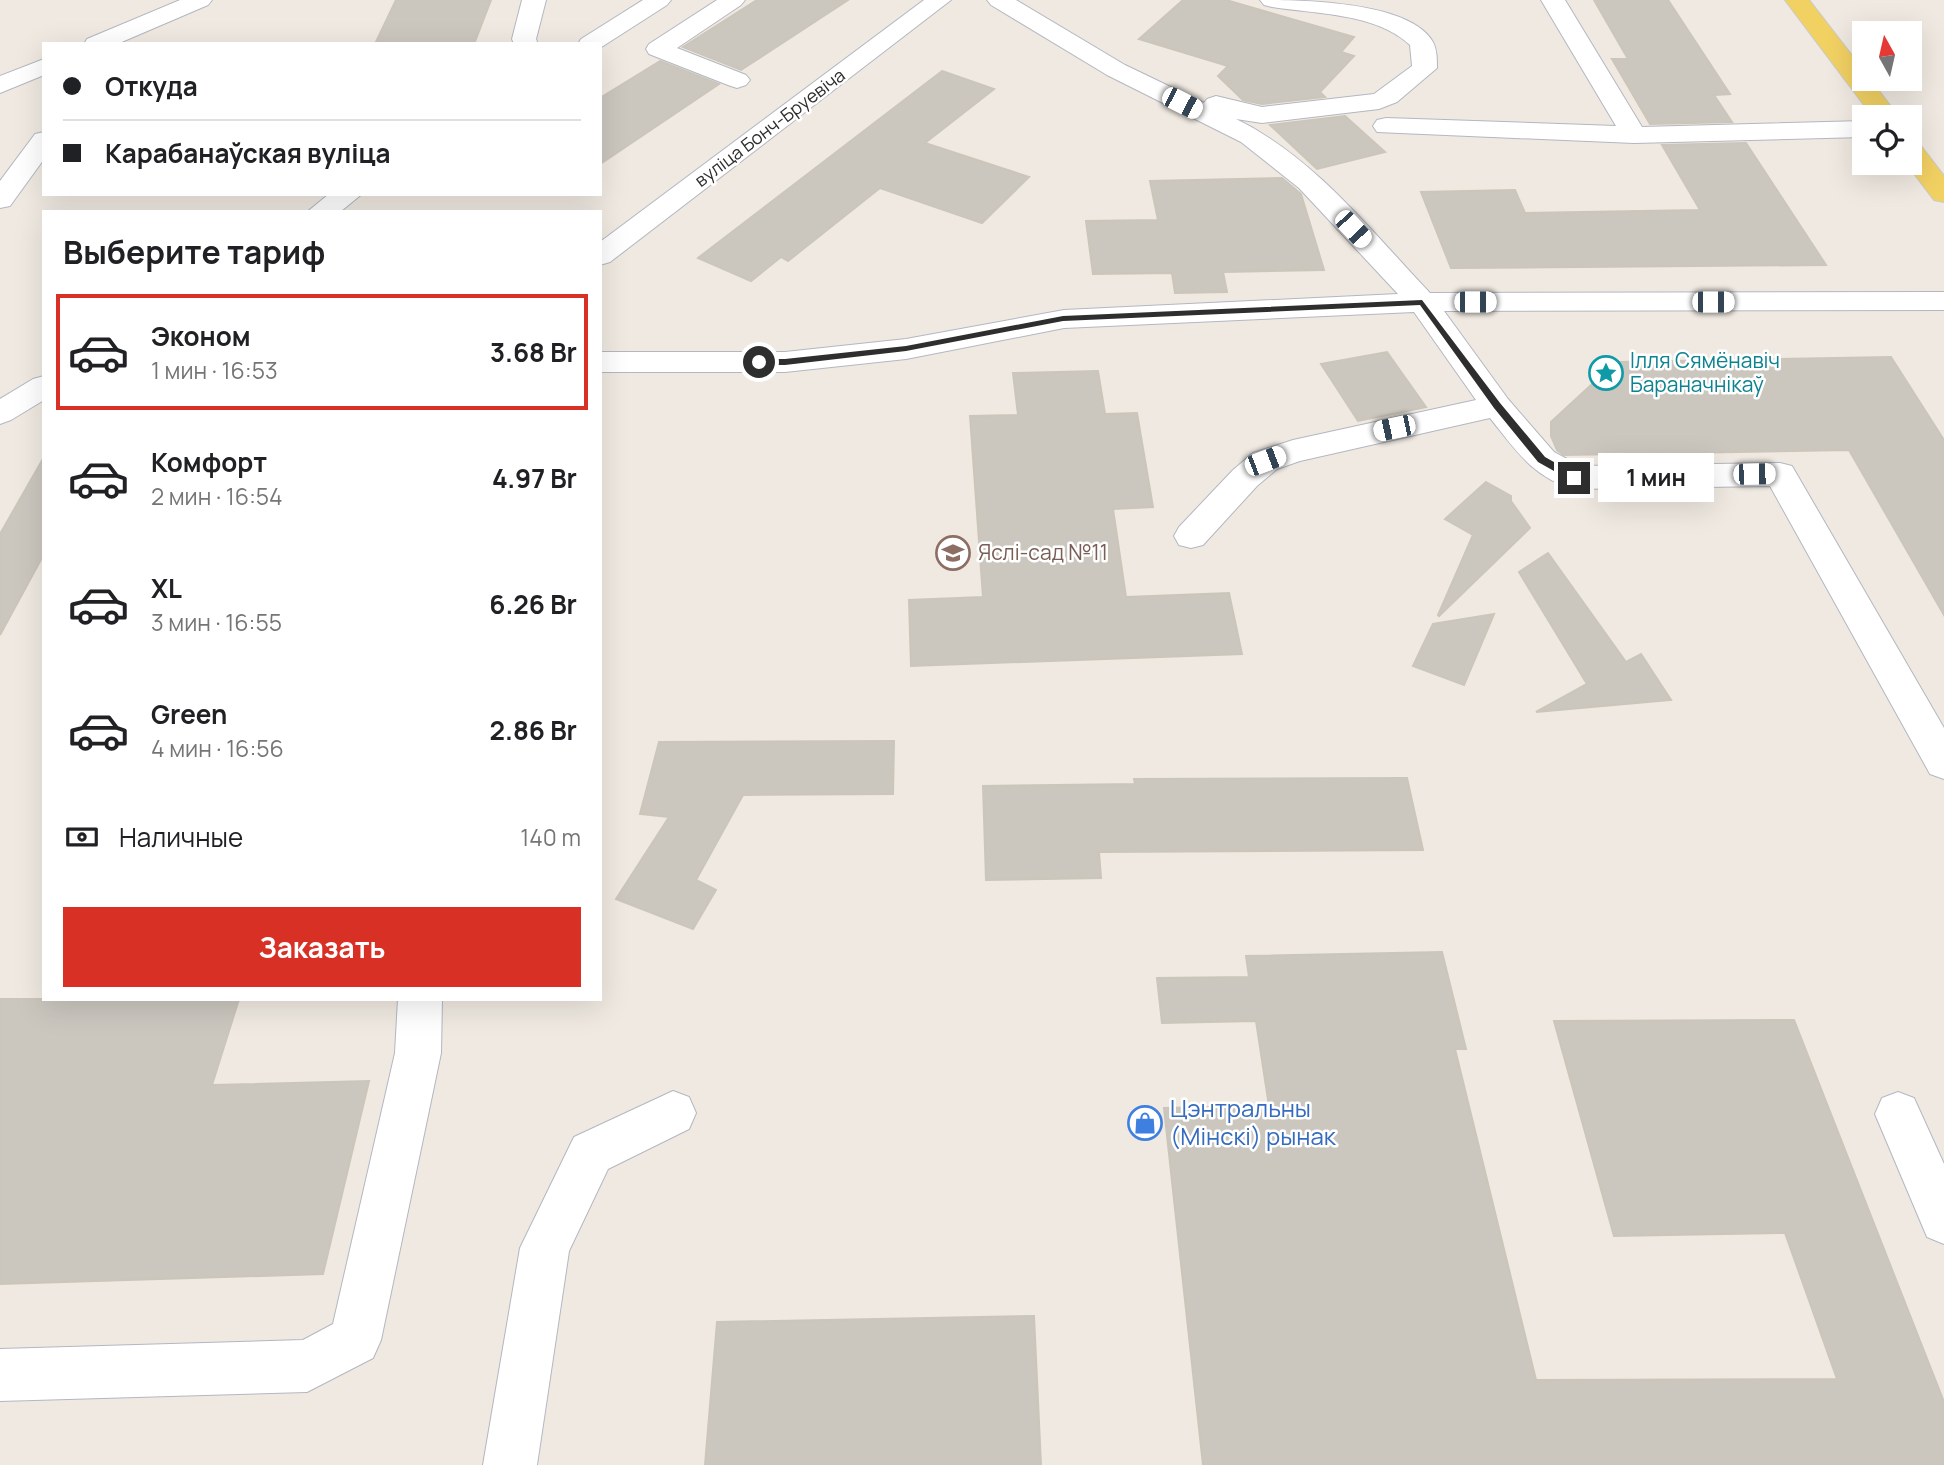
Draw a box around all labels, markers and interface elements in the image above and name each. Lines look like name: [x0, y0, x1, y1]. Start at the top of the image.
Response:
north arrow: [1852, 21, 1922, 91]
map controls: [1852, 21, 1922, 175]
street label: вуліца Бонч-Бруевіча: [689, 63, 849, 192]
text: Откуда: [105, 68, 198, 104]
car: [1159, 84, 1206, 122]
button: locate: [1852, 105, 1922, 175]
text: Карабанаўская вуліца: [105, 135, 391, 171]
car: [1331, 206, 1376, 252]
text: Выберите тариф: [63, 230, 325, 274]
car: [1455, 292, 1497, 313]
car: [1693, 292, 1735, 313]
text: Эконом: [151, 318, 251, 354]
icon: car: [67, 321, 130, 384]
text: 3.68 Br: [490, 334, 577, 370]
route start: [743, 346, 775, 378]
place label: Ілля Сямёнавіч Бараначнікаў: [1630, 346, 1780, 398]
text: 1 мин · 16:53: [151, 354, 278, 386]
place icon: Ілля Сямёнавіч Бараначнікаў: [1587, 354, 1625, 392]
car: [1372, 413, 1417, 443]
text: Комфорт: [151, 444, 267, 480]
car: [1242, 444, 1289, 478]
icon: car: [67, 447, 130, 510]
callout: 1 мин: [1598, 454, 1714, 503]
text: 4.97 Br: [492, 460, 577, 496]
text: 1 мин: [1626, 461, 1686, 493]
route end: [1558, 462, 1590, 494]
car: [1733, 463, 1776, 485]
text: 2 мин · 16:54: [151, 480, 283, 512]
school or university icon: Яслі-сад №11: [934, 534, 972, 572]
place label: Яслі-сад №11: [978, 538, 1108, 566]
text: XL: [151, 570, 182, 606]
icon: car: [67, 573, 130, 636]
text: 6.26 Br: [489, 586, 577, 622]
text: 3 мин · 16:55: [151, 606, 282, 638]
text: Green: [151, 696, 227, 732]
icon: car: [67, 699, 130, 762]
text: 2.86 Br: [490, 712, 577, 748]
text: 4 мин · 16:56: [151, 732, 284, 764]
icon: cash: [63, 818, 101, 856]
text: Наличные: [119, 819, 243, 855]
text: 140 m: [520, 821, 581, 853]
button: Заказать: [63, 907, 581, 987]
place label: Цэнтральны (Мінскі) рынак: [1170, 1091, 1337, 1152]
shop icon: Цэнтральны (Мінскі) рынак: [1126, 1104, 1164, 1142]

